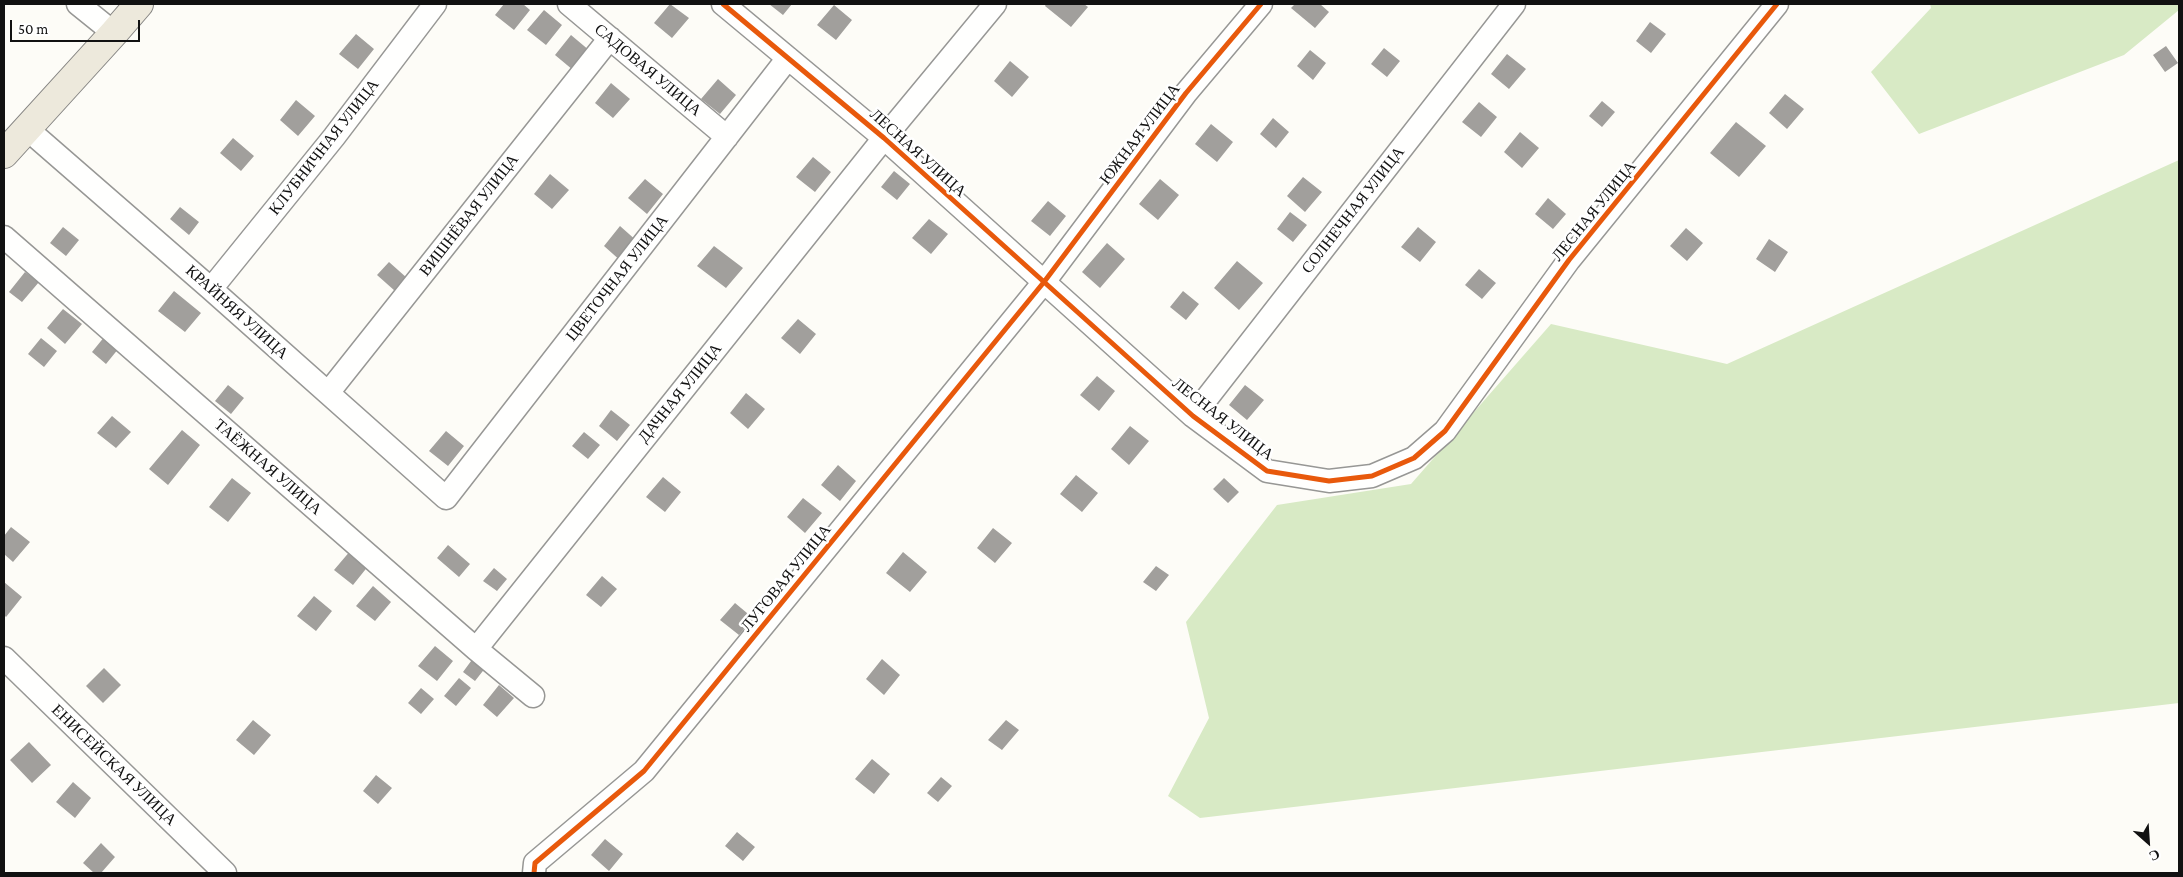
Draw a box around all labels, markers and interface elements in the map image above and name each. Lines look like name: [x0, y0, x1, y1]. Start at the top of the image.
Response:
scale bar: [12, 10, 142, 42]
street label: САДОВАЯ УЛИЦА: [591, 20, 705, 120]
text: 50 m: [18, 21, 48, 37]
street label: КЛУБНИЧНАЯ УЛИЦА: [265, 75, 383, 219]
street label: ЮЖНАЯ УЛИЦА: [1096, 80, 1184, 188]
street label: ЛЕСНАЯ УЛИЦА: [866, 105, 970, 201]
street label: СОЛНЕЧНАЯ УЛИЦА: [1297, 143, 1409, 277]
street label: ВИШНЁВАЯ УЛИЦА: [415, 150, 523, 280]
street label: ЛЕСНАЯ УЛИЦА: [1548, 157, 1640, 265]
street label: ЦВЕТОЧНАЯ УЛИЦА: [562, 211, 672, 345]
street label: КРАЙНЯЯ УЛИЦА: [182, 261, 292, 363]
street label: ДАЧНАЯ УЛИЦА: [634, 339, 726, 447]
street label: ЛЕСНАЯ УЛИЦА: [1169, 374, 1277, 464]
street label: ТАЁЖНАЯ УЛИЦА: [210, 415, 326, 519]
street label: ЛУГОВАЯ УЛИЦА: [737, 520, 835, 636]
street label: ЕНИСЕЙСКАЯ УЛИЦА: [47, 700, 181, 830]
north arrow: [2123, 817, 2173, 867]
text: С: [2147, 846, 2163, 865]

